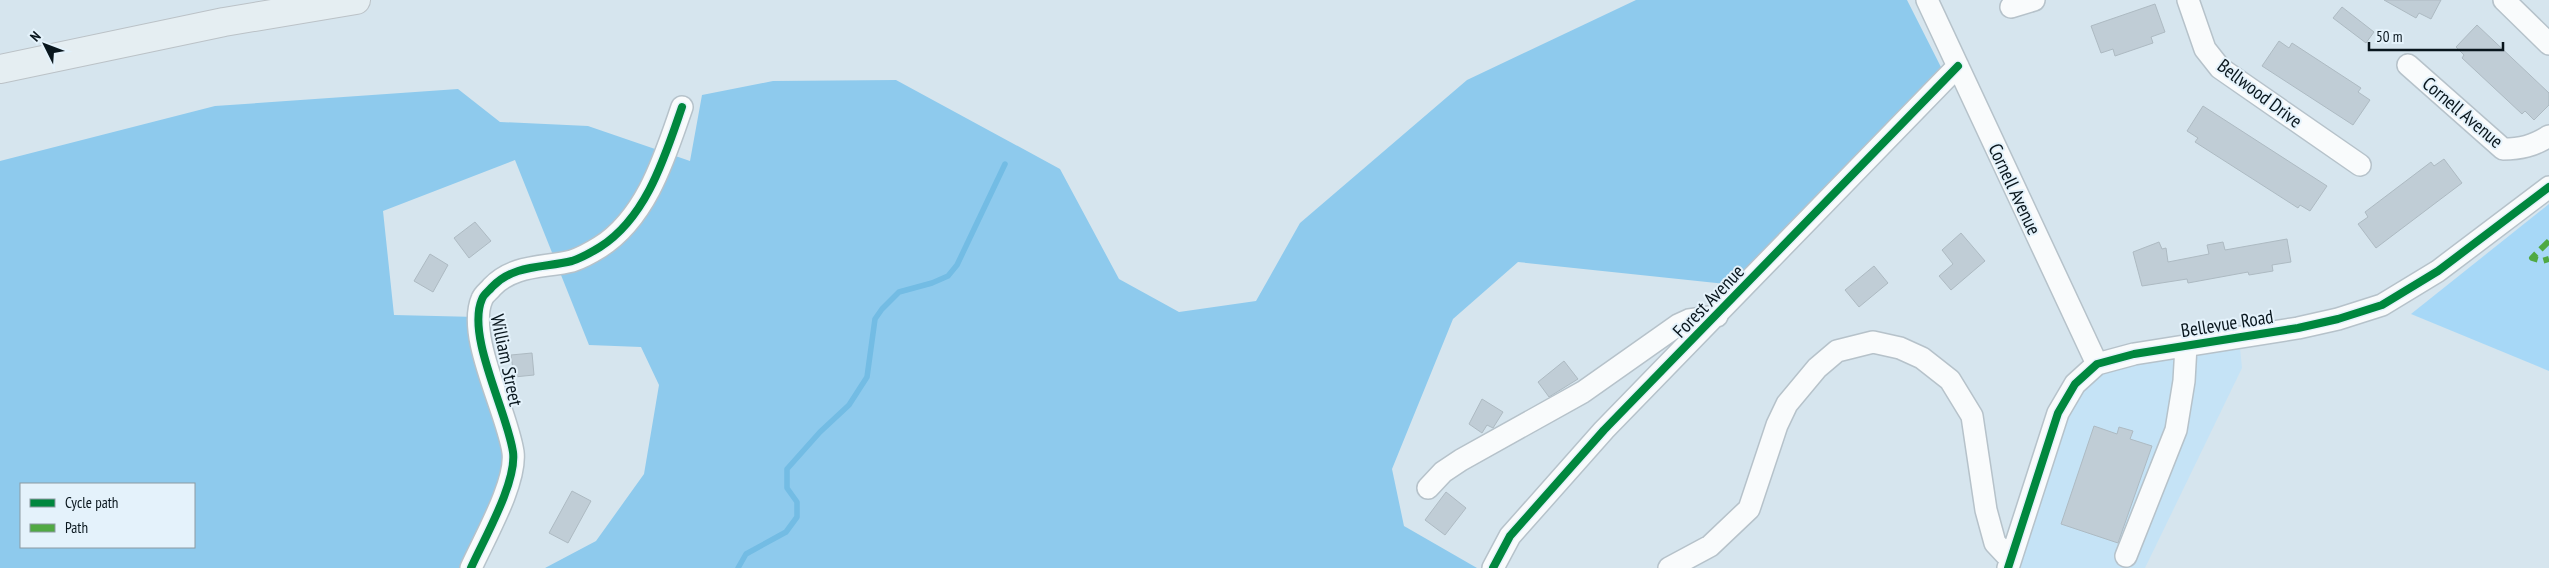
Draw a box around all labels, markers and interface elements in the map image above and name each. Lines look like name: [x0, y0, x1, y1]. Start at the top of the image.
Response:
north arrow: [20, 20, 70, 70]
scale bar: [2369, 20, 2503, 52]
text: N: [26, 27, 45, 45]
text: 50 m: [2376, 27, 2402, 46]
street label: Bellwood Drive: [2213, 53, 2307, 133]
street label: Cornell Avenue: [2418, 71, 2508, 153]
street label: Cornell Avenue: [1983, 139, 2047, 239]
street label: Forest Avenue: [1667, 259, 1749, 343]
street label: Bellevue Road: [2179, 304, 2275, 342]
street label: William Street: [486, 312, 529, 409]
legend: [20, 483, 195, 548]
text: Cycle path: [65, 493, 118, 512]
text: Path: [65, 518, 88, 537]

